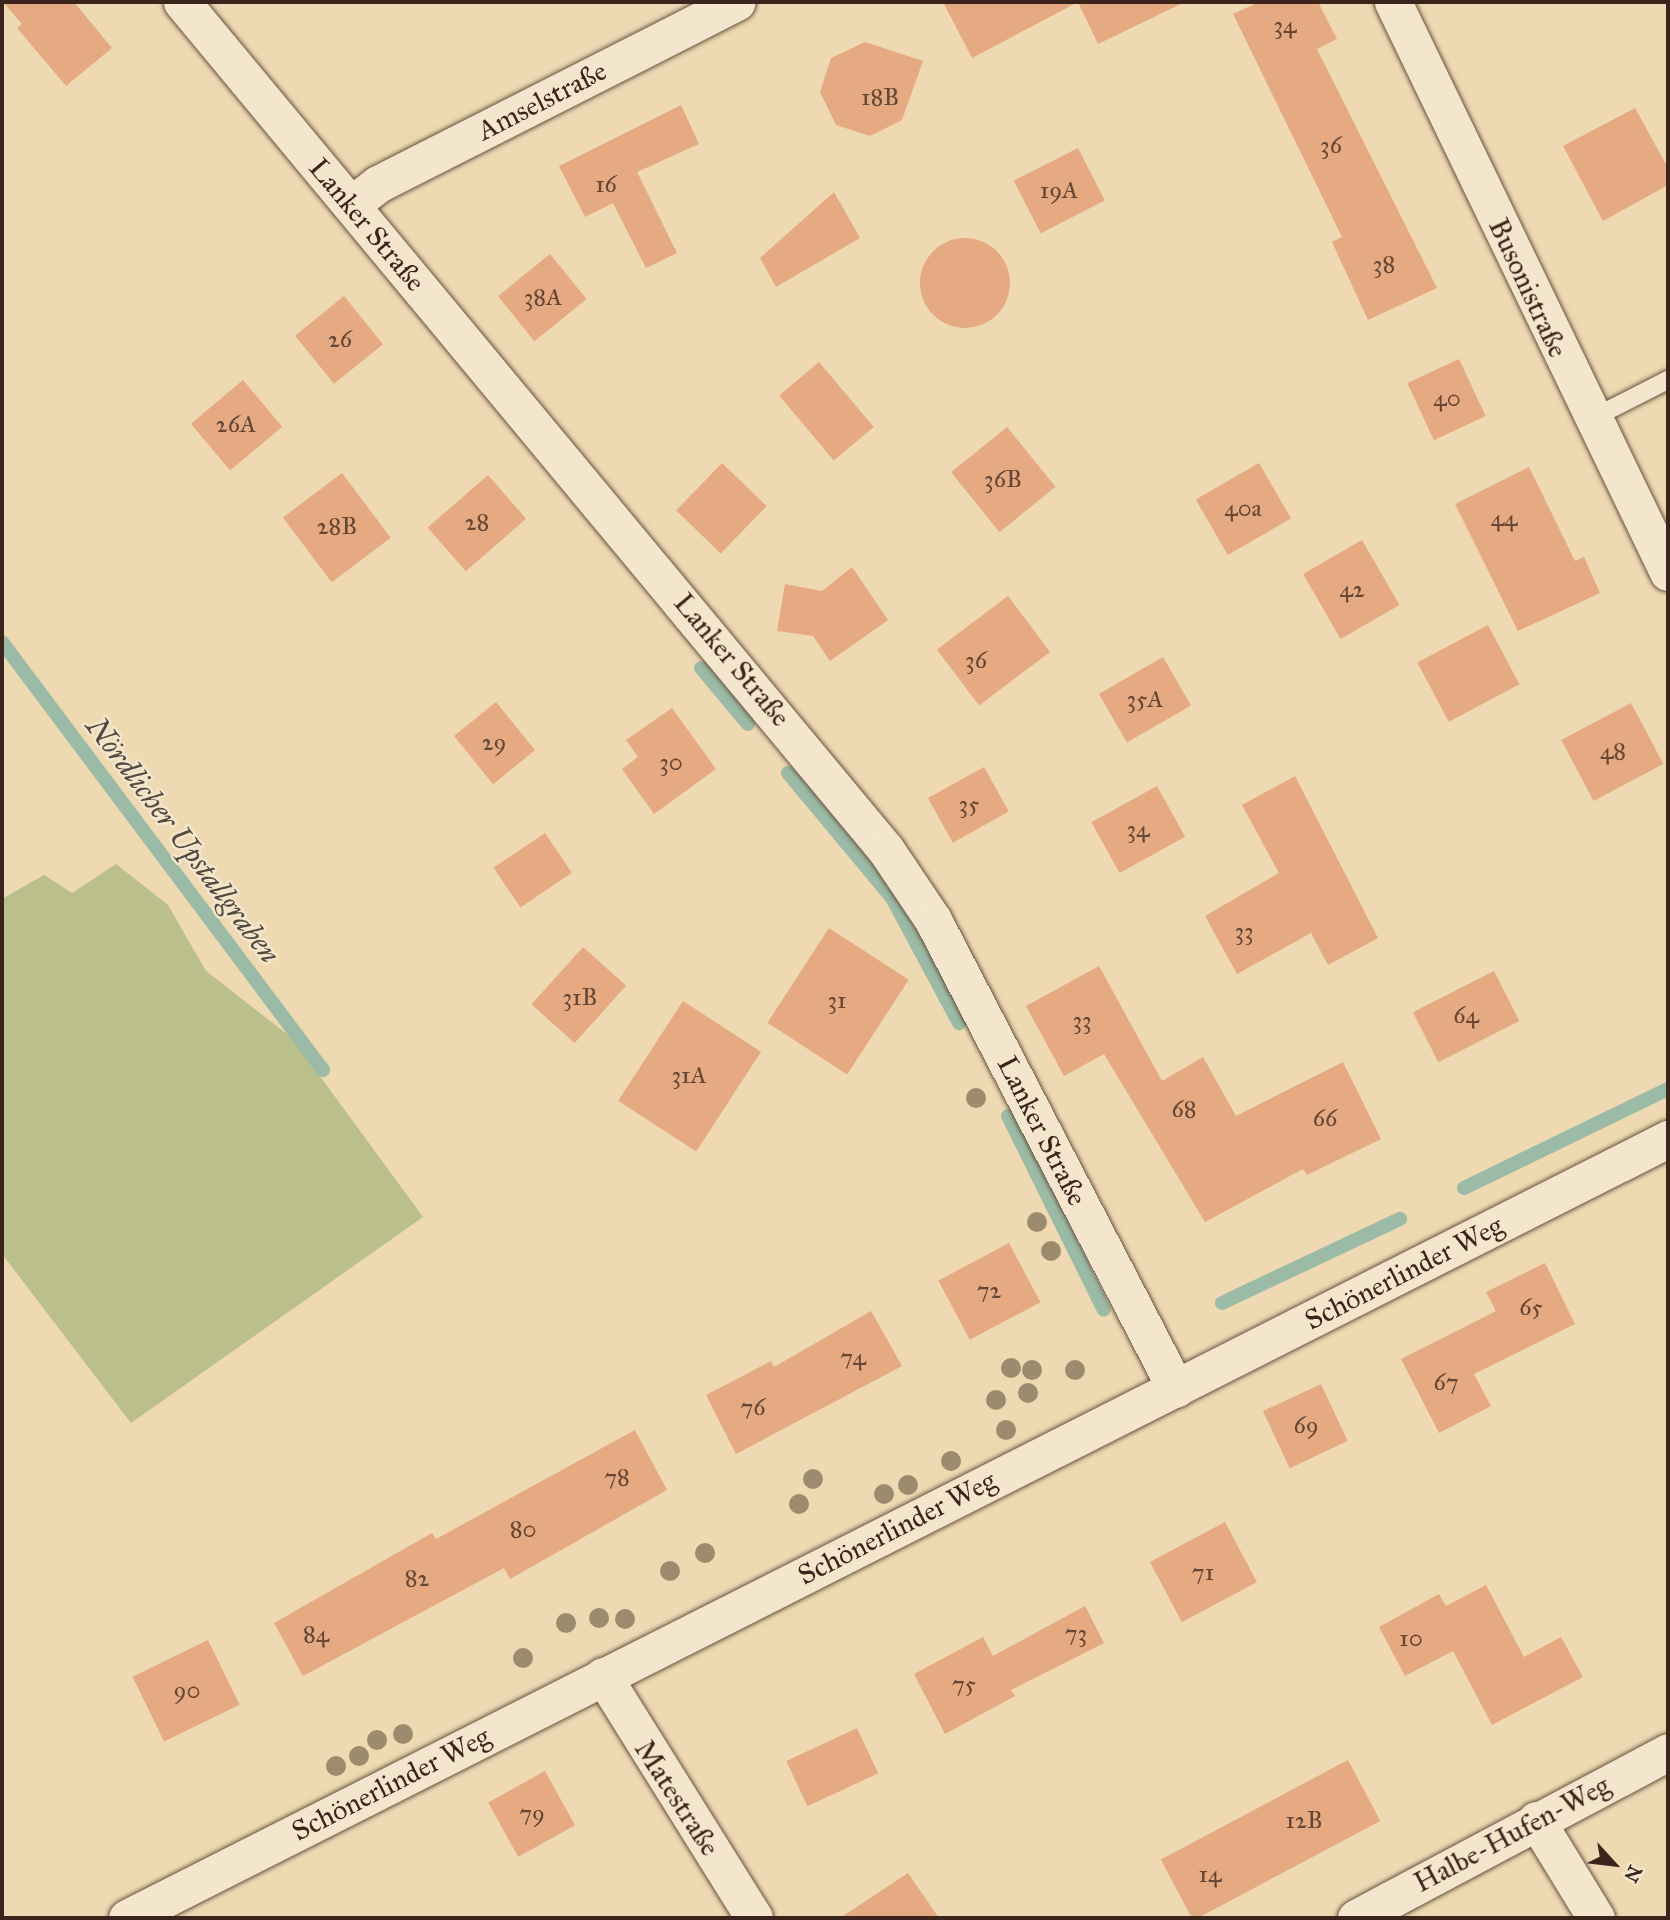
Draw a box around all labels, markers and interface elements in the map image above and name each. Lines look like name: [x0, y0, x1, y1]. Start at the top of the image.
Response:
house number: 34: [1274, 12, 1296, 40]
street label: Amselstraße: [472, 54, 612, 148]
house number: 18B: [861, 84, 899, 112]
house number: 36: [1320, 132, 1342, 160]
street label: Lanker Straße: [302, 152, 432, 298]
house number: 16: [595, 171, 617, 199]
house number: 19A: [1040, 177, 1078, 205]
street label: Busonistraße: [1481, 213, 1575, 363]
house number: 38: [1373, 251, 1395, 279]
house number: 38A: [524, 284, 562, 312]
house number: 26: [328, 326, 352, 354]
house number: 40: [1433, 385, 1461, 413]
house number: 26A: [216, 411, 256, 439]
house number: 36B: [984, 466, 1022, 494]
house number: 40a: [1224, 495, 1262, 523]
house number: 44: [1491, 505, 1517, 533]
house number: 28: [465, 509, 489, 537]
house number: 28B: [317, 513, 357, 541]
house number: 42: [1339, 576, 1365, 604]
street label: Lanker Straße: [667, 587, 797, 733]
house number: 36: [965, 647, 987, 675]
house number: 35A: [1127, 686, 1163, 714]
water label: Nördlicher Upstallgraben: [78, 710, 288, 970]
house number: 29: [482, 729, 506, 757]
house number: 48: [1600, 738, 1626, 766]
house number: 30: [659, 749, 683, 777]
house number: 35: [959, 791, 979, 819]
house number: 34: [1127, 816, 1149, 844]
house number: 33: [1234, 918, 1254, 946]
house number: 31B: [563, 984, 597, 1012]
house number: 31: [827, 987, 847, 1015]
house number: 64: [1453, 1002, 1479, 1030]
house number: 33: [1072, 1007, 1092, 1035]
street label: Lanker Straße: [990, 1051, 1094, 1211]
house number: 31A: [671, 1062, 707, 1090]
house number: 68: [1171, 1096, 1197, 1124]
house number: 66: [1313, 1105, 1337, 1133]
street label: Schönerlinder Weg: [1299, 1209, 1509, 1337]
house number: 72: [977, 1277, 1001, 1305]
house number: 65: [1519, 1294, 1543, 1322]
house number: 74: [840, 1344, 866, 1372]
house number: 67: [1433, 1369, 1459, 1397]
house number: 76: [740, 1394, 766, 1422]
house number: 69: [1293, 1412, 1319, 1440]
house number: 78: [604, 1464, 630, 1492]
street label: Schönerlinder Weg: [792, 1464, 1002, 1592]
house number: 80: [510, 1516, 536, 1544]
house number: 71: [1192, 1559, 1214, 1587]
house number: 82: [405, 1565, 429, 1593]
house number: 73: [1065, 1620, 1087, 1648]
house number: 84: [303, 1621, 329, 1649]
house number: 10: [1399, 1625, 1423, 1653]
house number: 75: [952, 1671, 976, 1699]
house number: 90: [174, 1677, 200, 1705]
street label: Schönerlinder Weg: [286, 1720, 496, 1848]
street label: Matestraße: [627, 1734, 727, 1862]
street label: Halbe-Hufen-Weg: [1408, 1768, 1616, 1900]
house number: 79: [519, 1800, 545, 1828]
house number: 12B: [1285, 1807, 1323, 1835]
north arrow: [1579, 1829, 1649, 1899]
house number: 14: [1199, 1861, 1221, 1889]
text: N: [1619, 1861, 1647, 1886]

